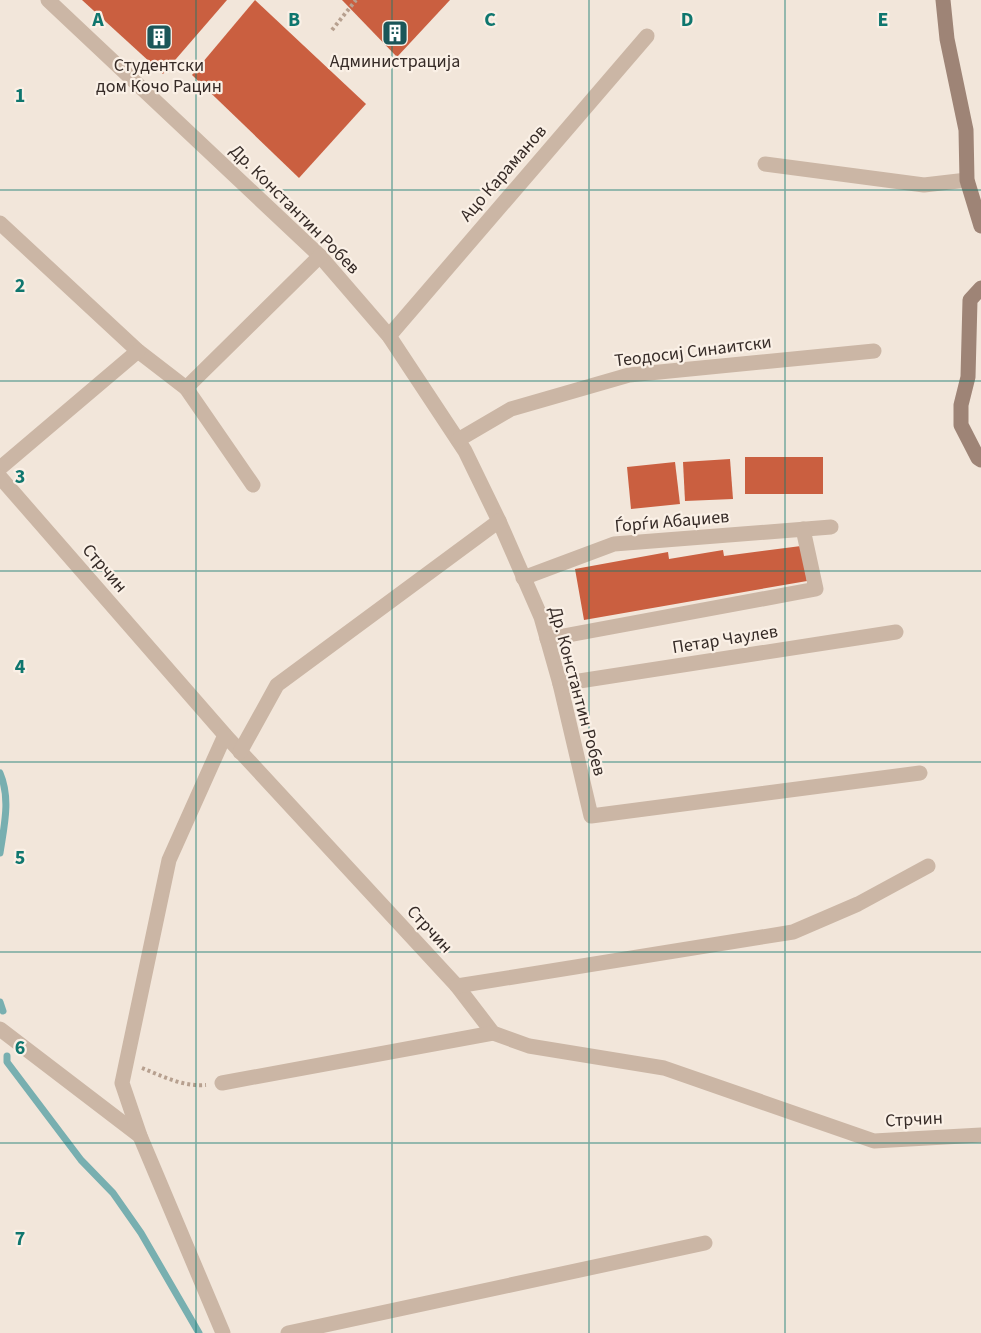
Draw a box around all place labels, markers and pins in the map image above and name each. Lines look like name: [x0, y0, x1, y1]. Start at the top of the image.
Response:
building icon: Администрација: [380, 18, 410, 48]
building icon: Студентски дом Кочо Рацин: [144, 22, 174, 52]
place label: Администрација: [330, 49, 460, 74]
place label: Студентски дом Кочо Рацин: [96, 53, 222, 99]

